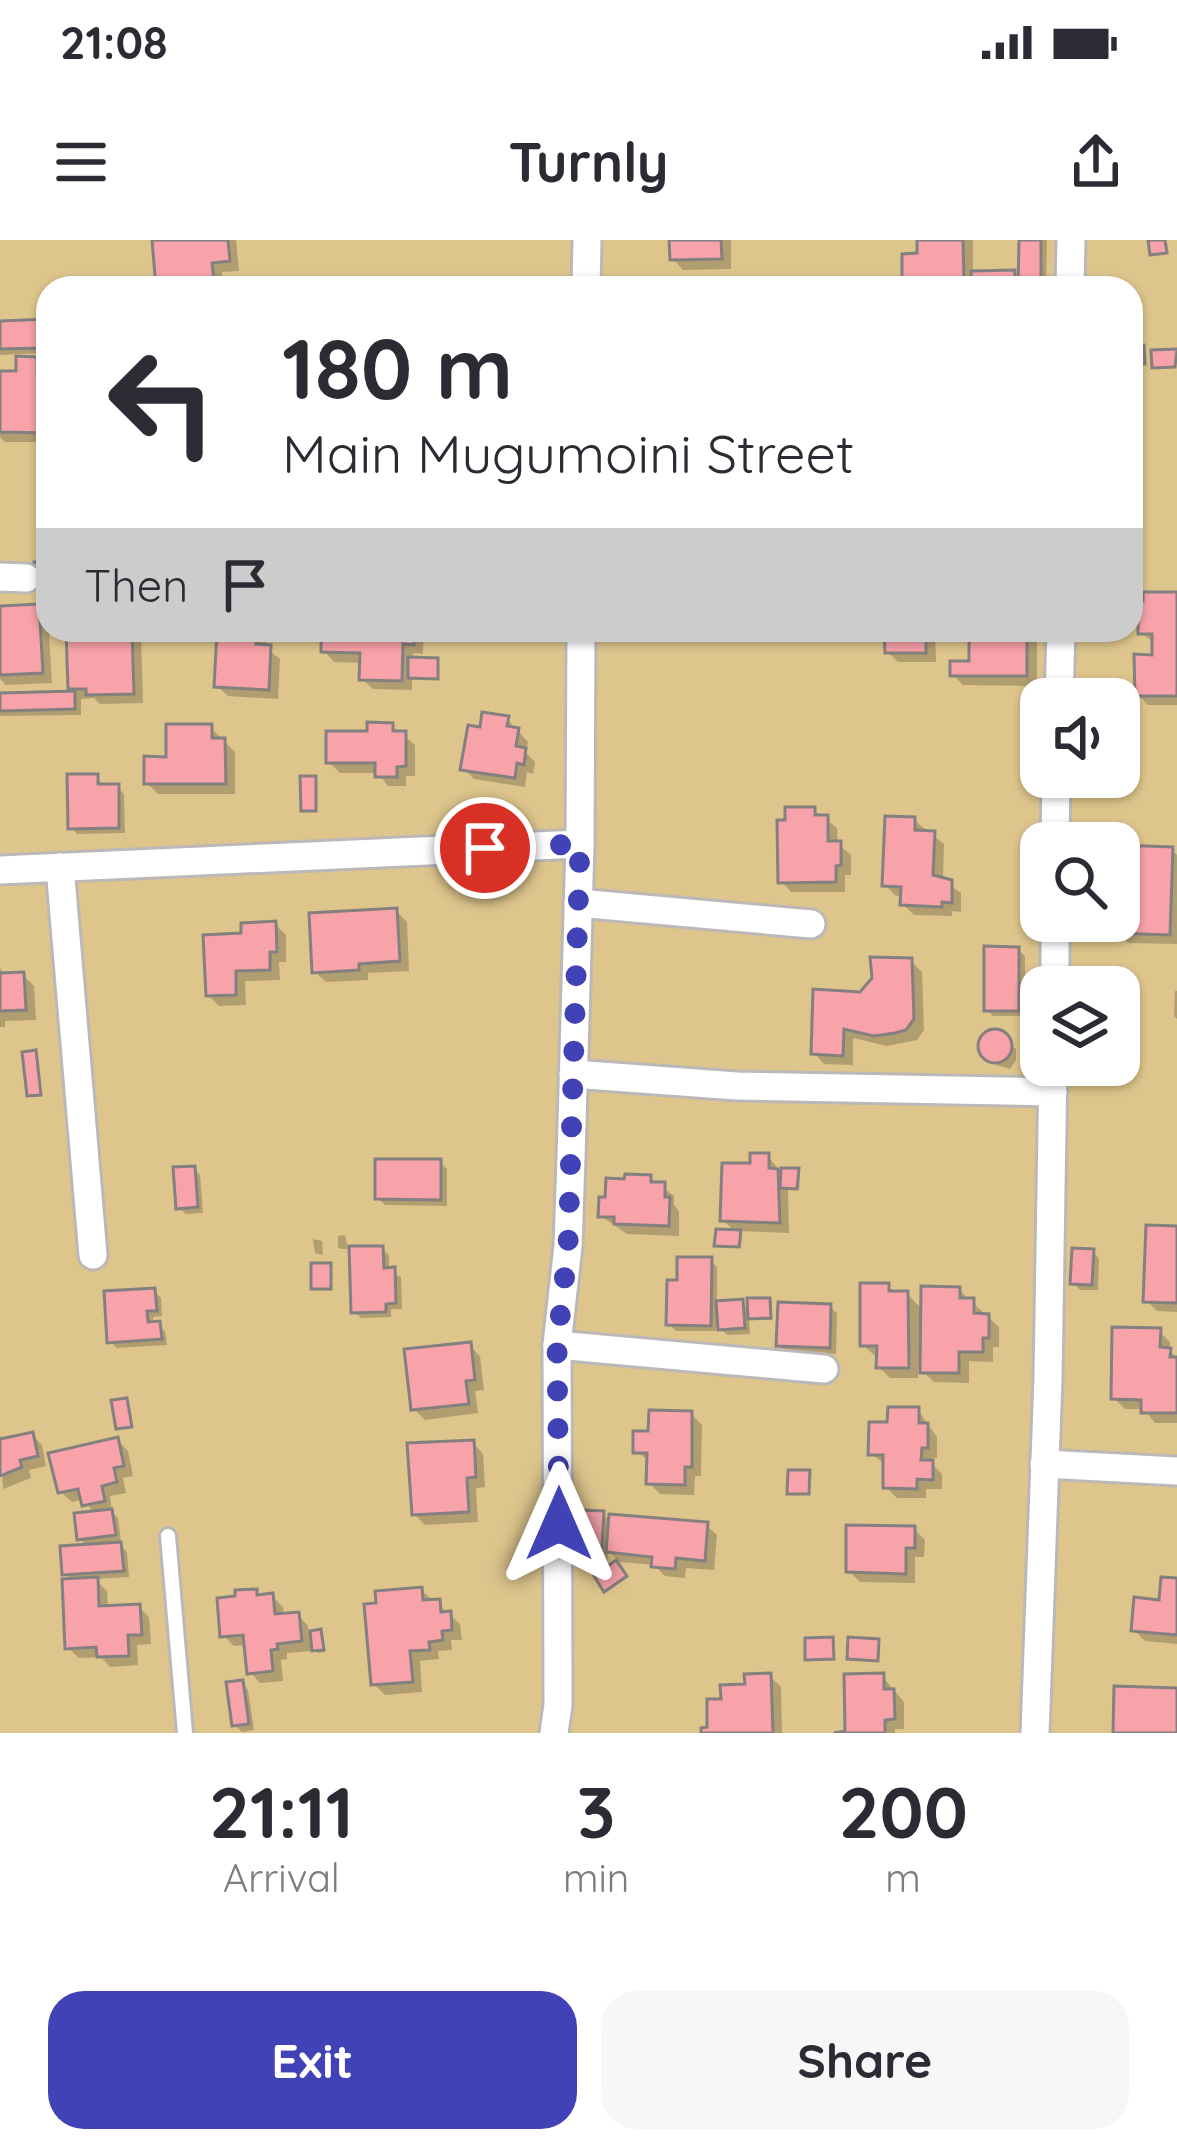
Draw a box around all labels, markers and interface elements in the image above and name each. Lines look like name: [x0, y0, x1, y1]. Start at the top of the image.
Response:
text: 21:08: [60, 14, 168, 70]
text: Turnly: [508, 128, 669, 196]
icon: menu: [48, 129, 114, 195]
icon: share: [1063, 129, 1129, 195]
text: 180 m: [282, 315, 513, 420]
icon: left: [84, 324, 240, 480]
text: Main Mugumoini Street: [282, 419, 854, 487]
icon: arrive: [212, 552, 278, 618]
text: Then: [84, 557, 188, 613]
map controls: [1020, 678, 1140, 1086]
button: sound: [1020, 678, 1140, 798]
pin: [434, 797, 536, 899]
icon: arrive: [452, 815, 518, 881]
button: search: [1020, 822, 1140, 942]
button: layers: [1020, 966, 1140, 1086]
position arrow: [496, 1461, 622, 1587]
text: 21:11: [209, 1766, 354, 1856]
text: 3: [577, 1766, 615, 1856]
text: 200: [838, 1766, 968, 1856]
text: Arrival: [223, 1853, 340, 1902]
text: min: [563, 1853, 629, 1902]
text: m: [885, 1853, 921, 1902]
button: Exit: [48, 1991, 577, 2129]
button: Share: [601, 1991, 1129, 2129]

